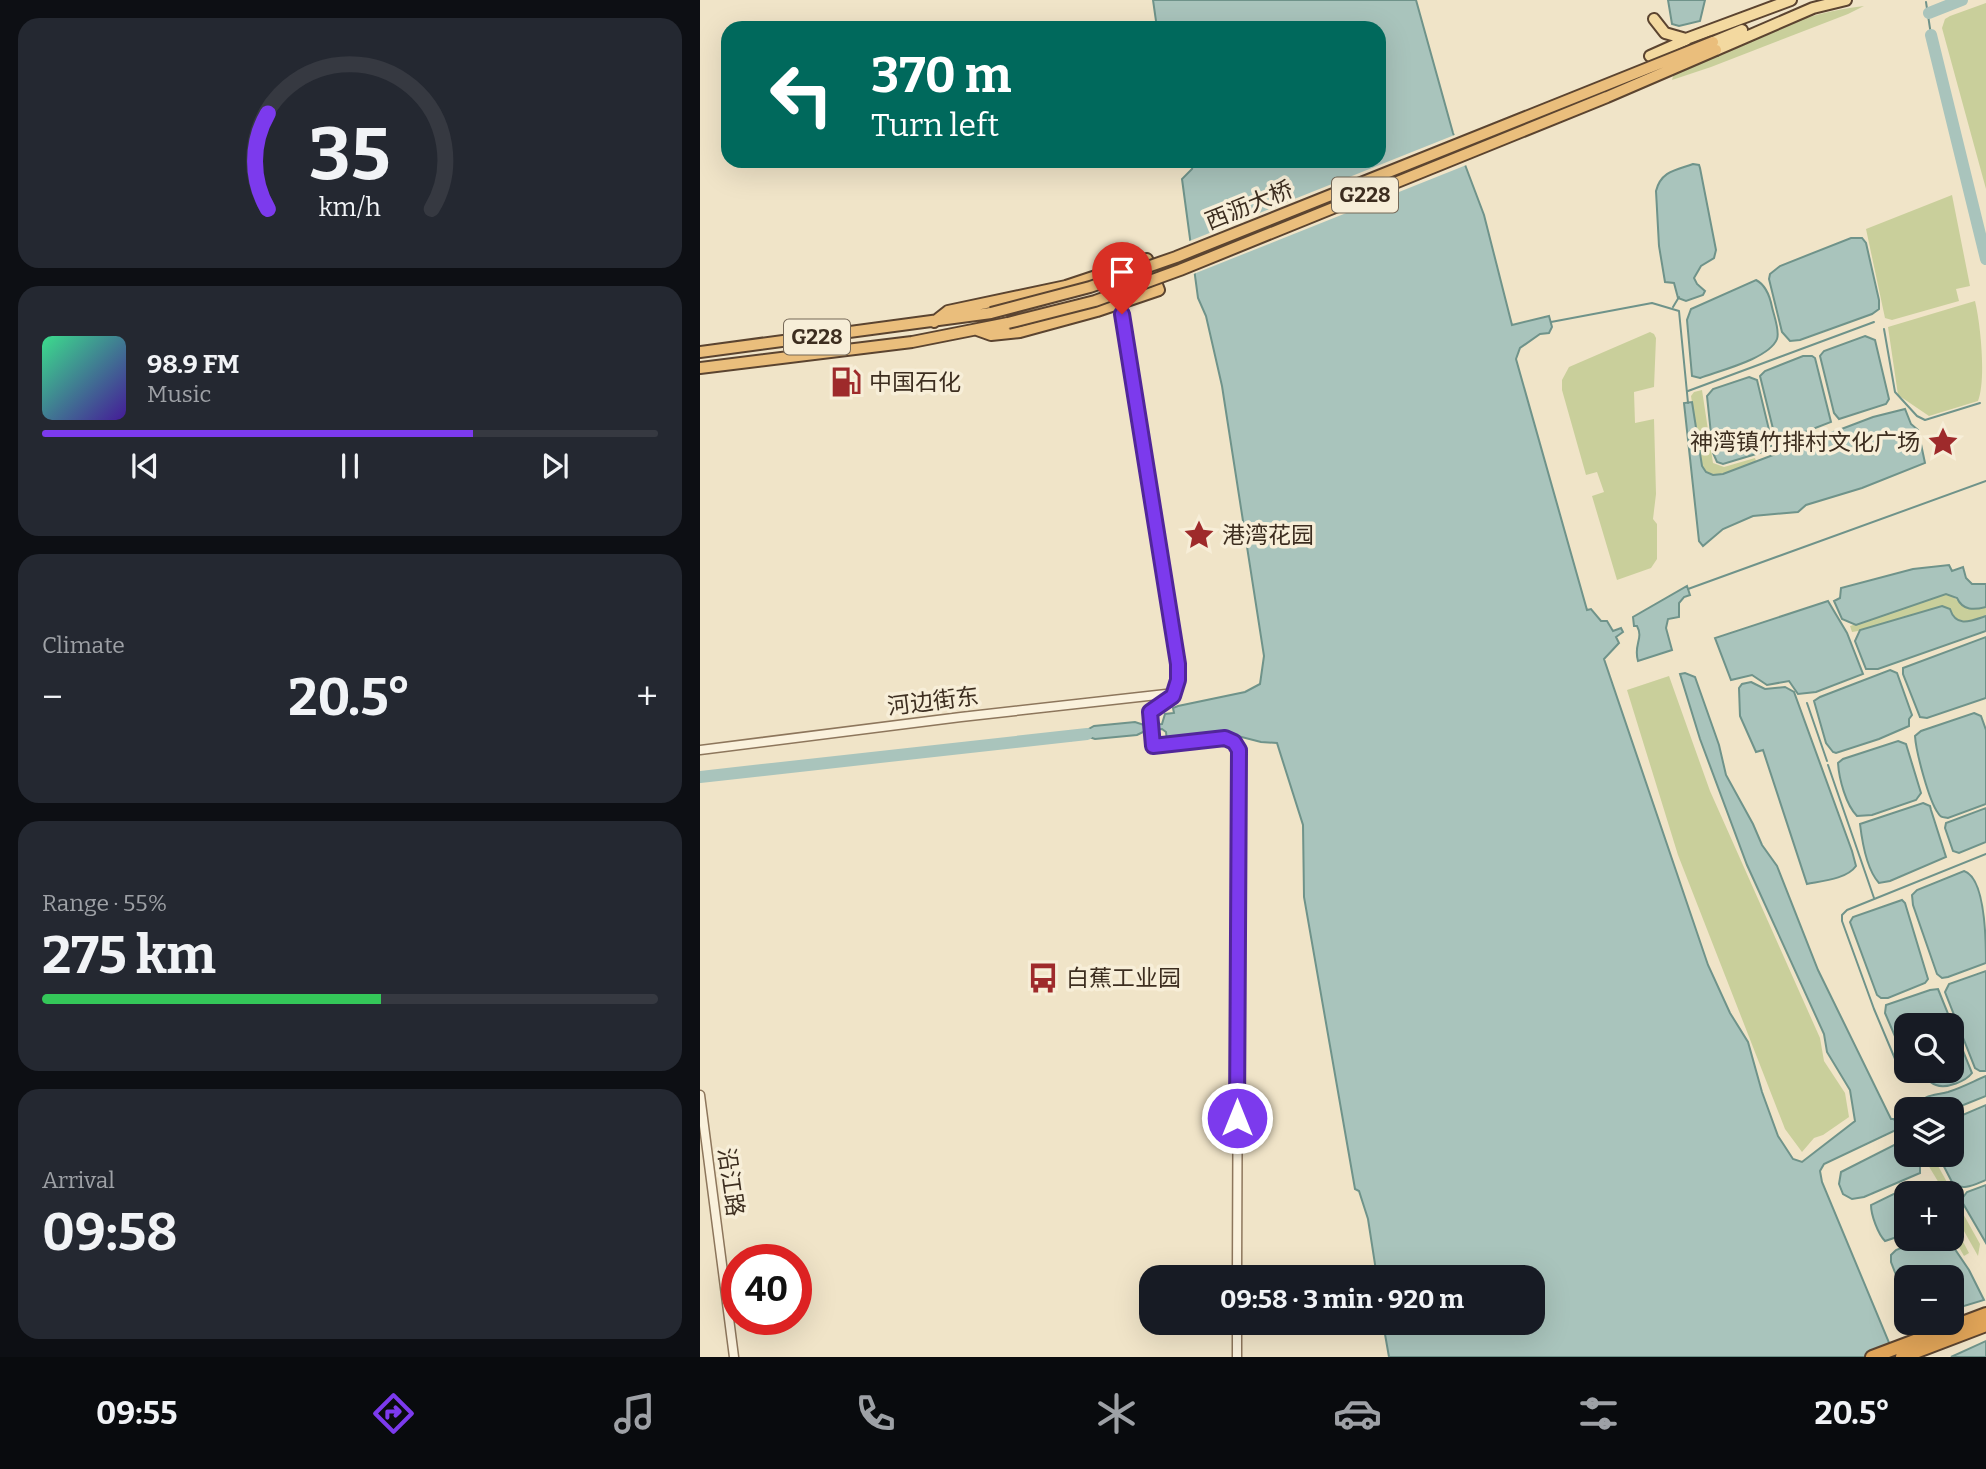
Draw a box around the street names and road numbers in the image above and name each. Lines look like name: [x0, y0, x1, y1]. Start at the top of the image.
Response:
street label: 西沥大桥: [1201, 175, 1297, 235]
road number: G228: [1332, 178, 1398, 212]
road number: G228: [784, 320, 850, 354]
street label: 河边街东: [886, 681, 980, 721]
street label: 沿江路: [712, 1146, 750, 1218]

